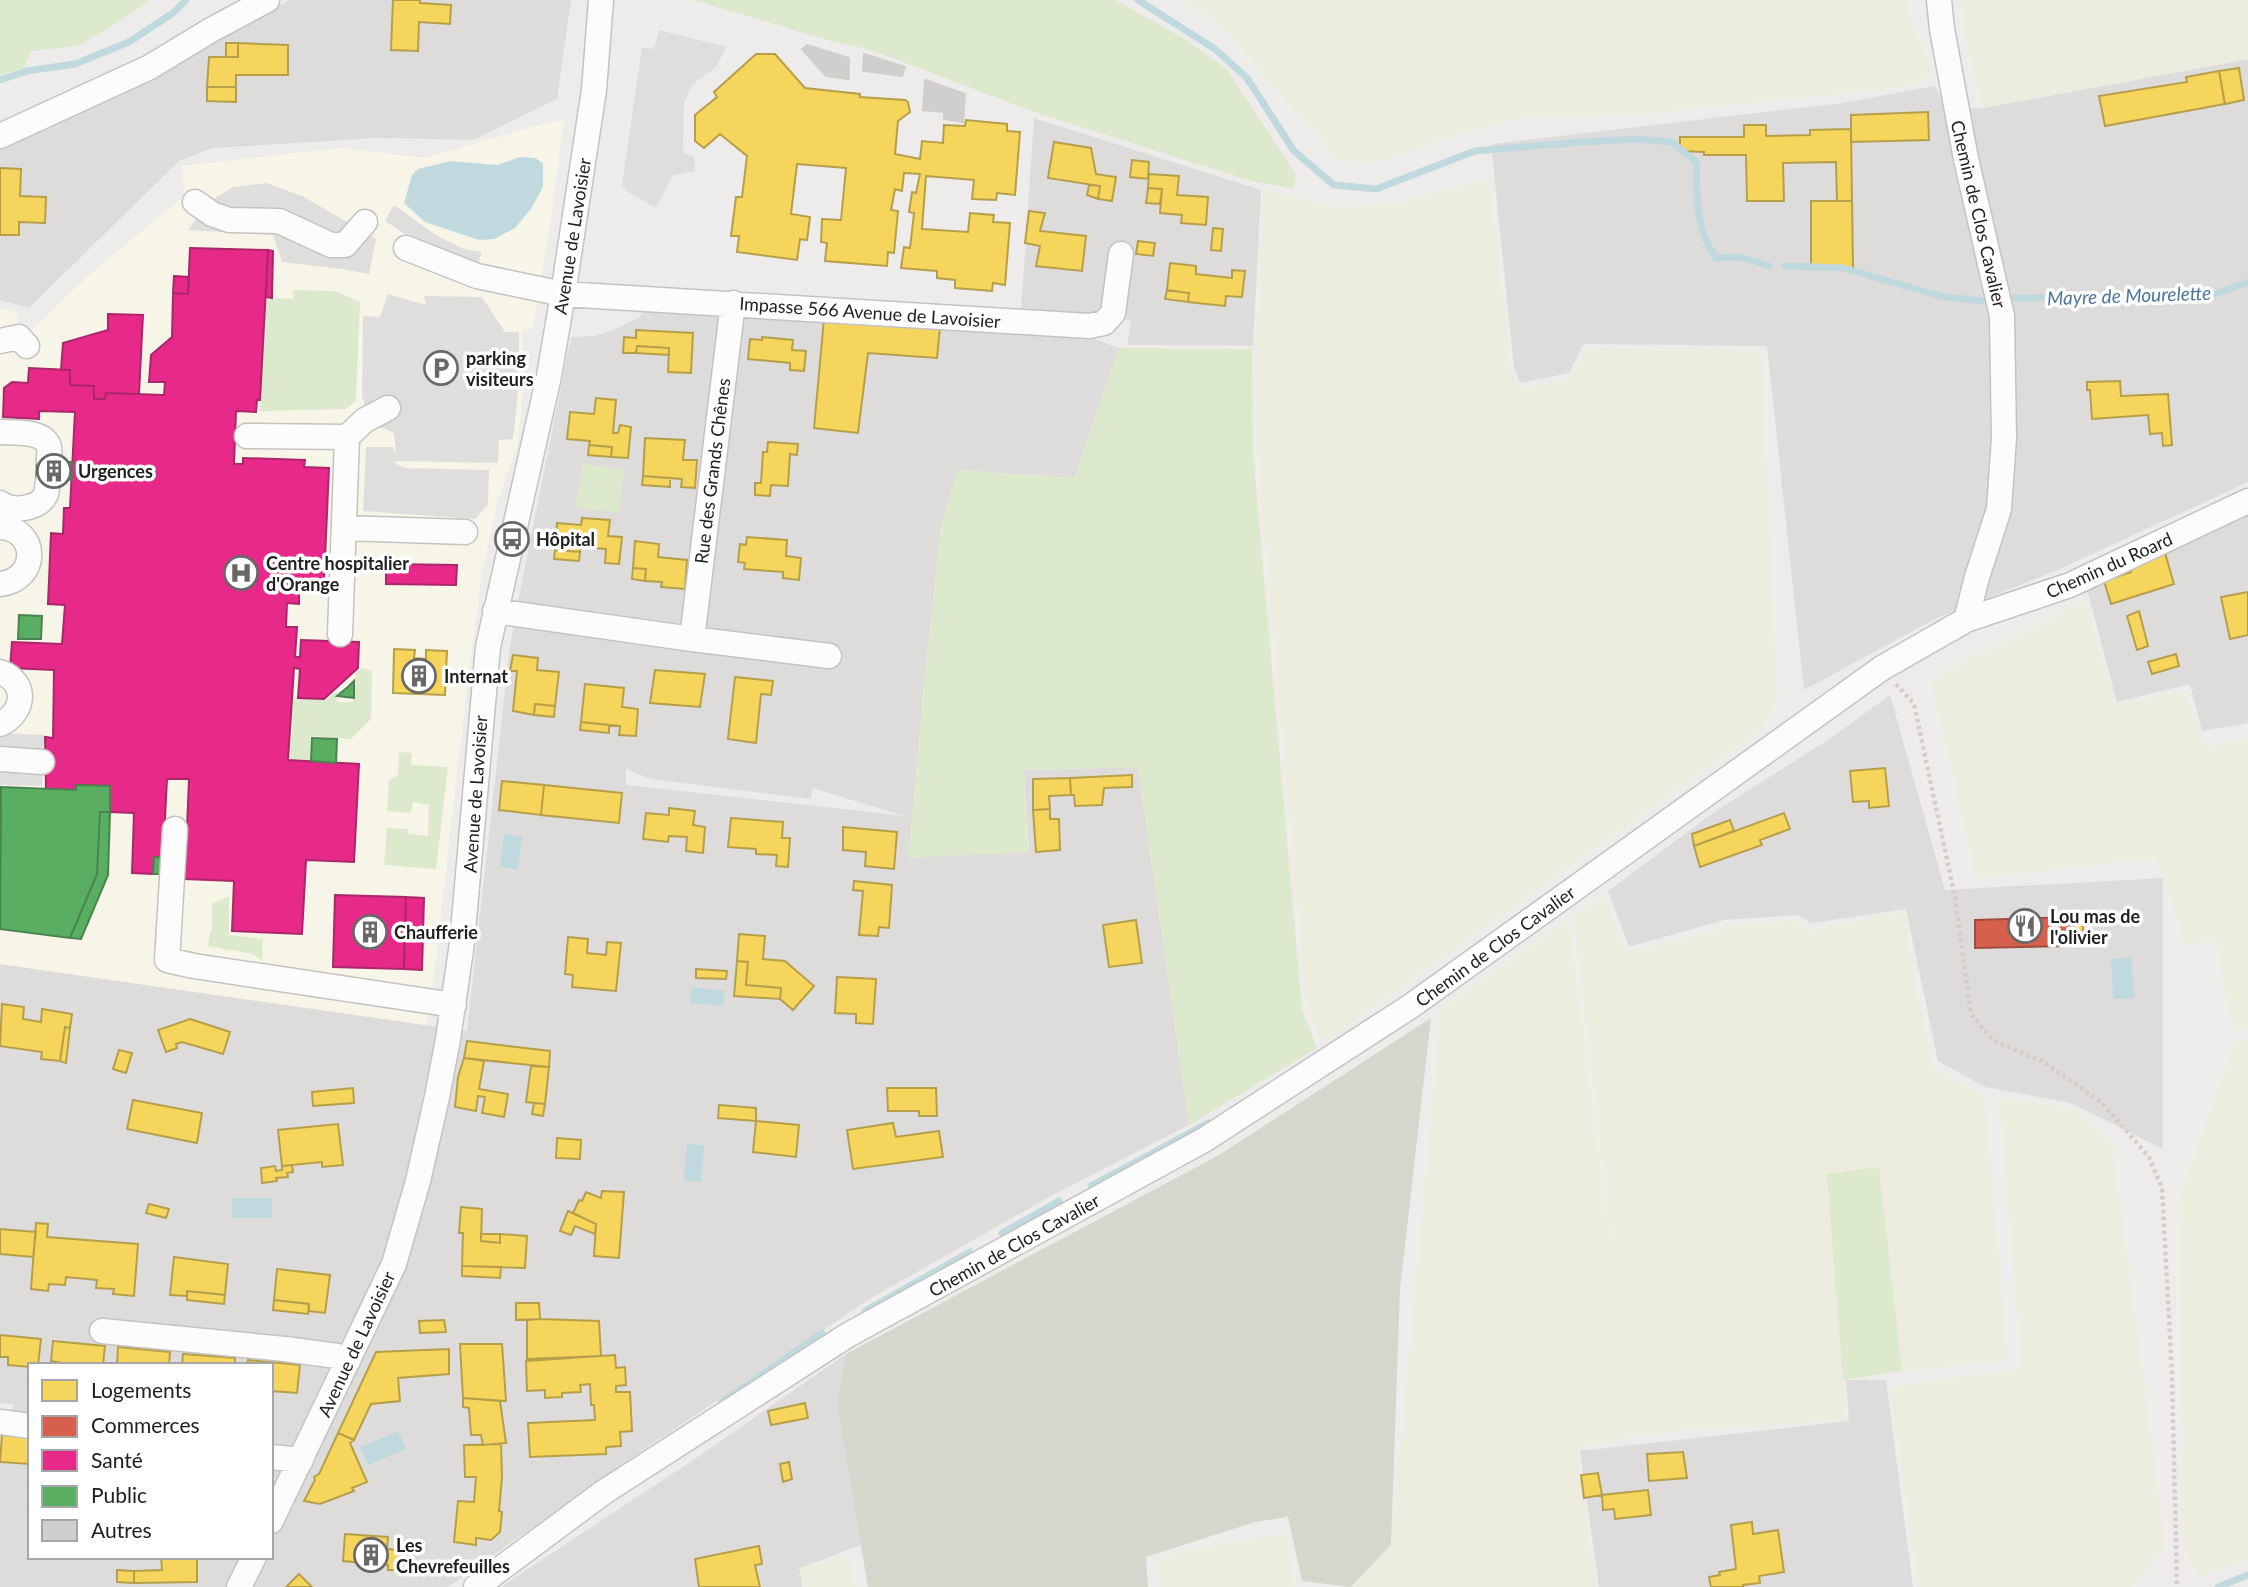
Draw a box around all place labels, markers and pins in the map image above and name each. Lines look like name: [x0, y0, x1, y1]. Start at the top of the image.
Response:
place label: parking visiteurs: [466, 347, 534, 390]
parking icon: parking visiteurs: [422, 349, 460, 387]
building icon: Urgences: [35, 452, 73, 490]
place label: Urgences: [78, 460, 153, 482]
bus stop icon: Hôpital: [493, 520, 531, 558]
place label: Hôpital: [536, 528, 595, 550]
place label: Centre hospitalier d'Orange: [266, 552, 409, 595]
hospital icon: Centre hospitalier d'Orange: [222, 554, 260, 592]
building icon: Internat: [400, 657, 438, 695]
place label: Internat: [444, 665, 508, 687]
place label: Lou mas de l'olivier: [2050, 905, 2140, 948]
restaurant icon: Lou mas de l'olivier: [2006, 907, 2044, 945]
building icon: Chaufferie: [351, 913, 389, 951]
place label: Chaufferie: [394, 921, 478, 943]
place label: Les Chevrefeuilles: [396, 1534, 510, 1577]
building icon: Les Chevrefeuilles: [352, 1536, 390, 1574]

